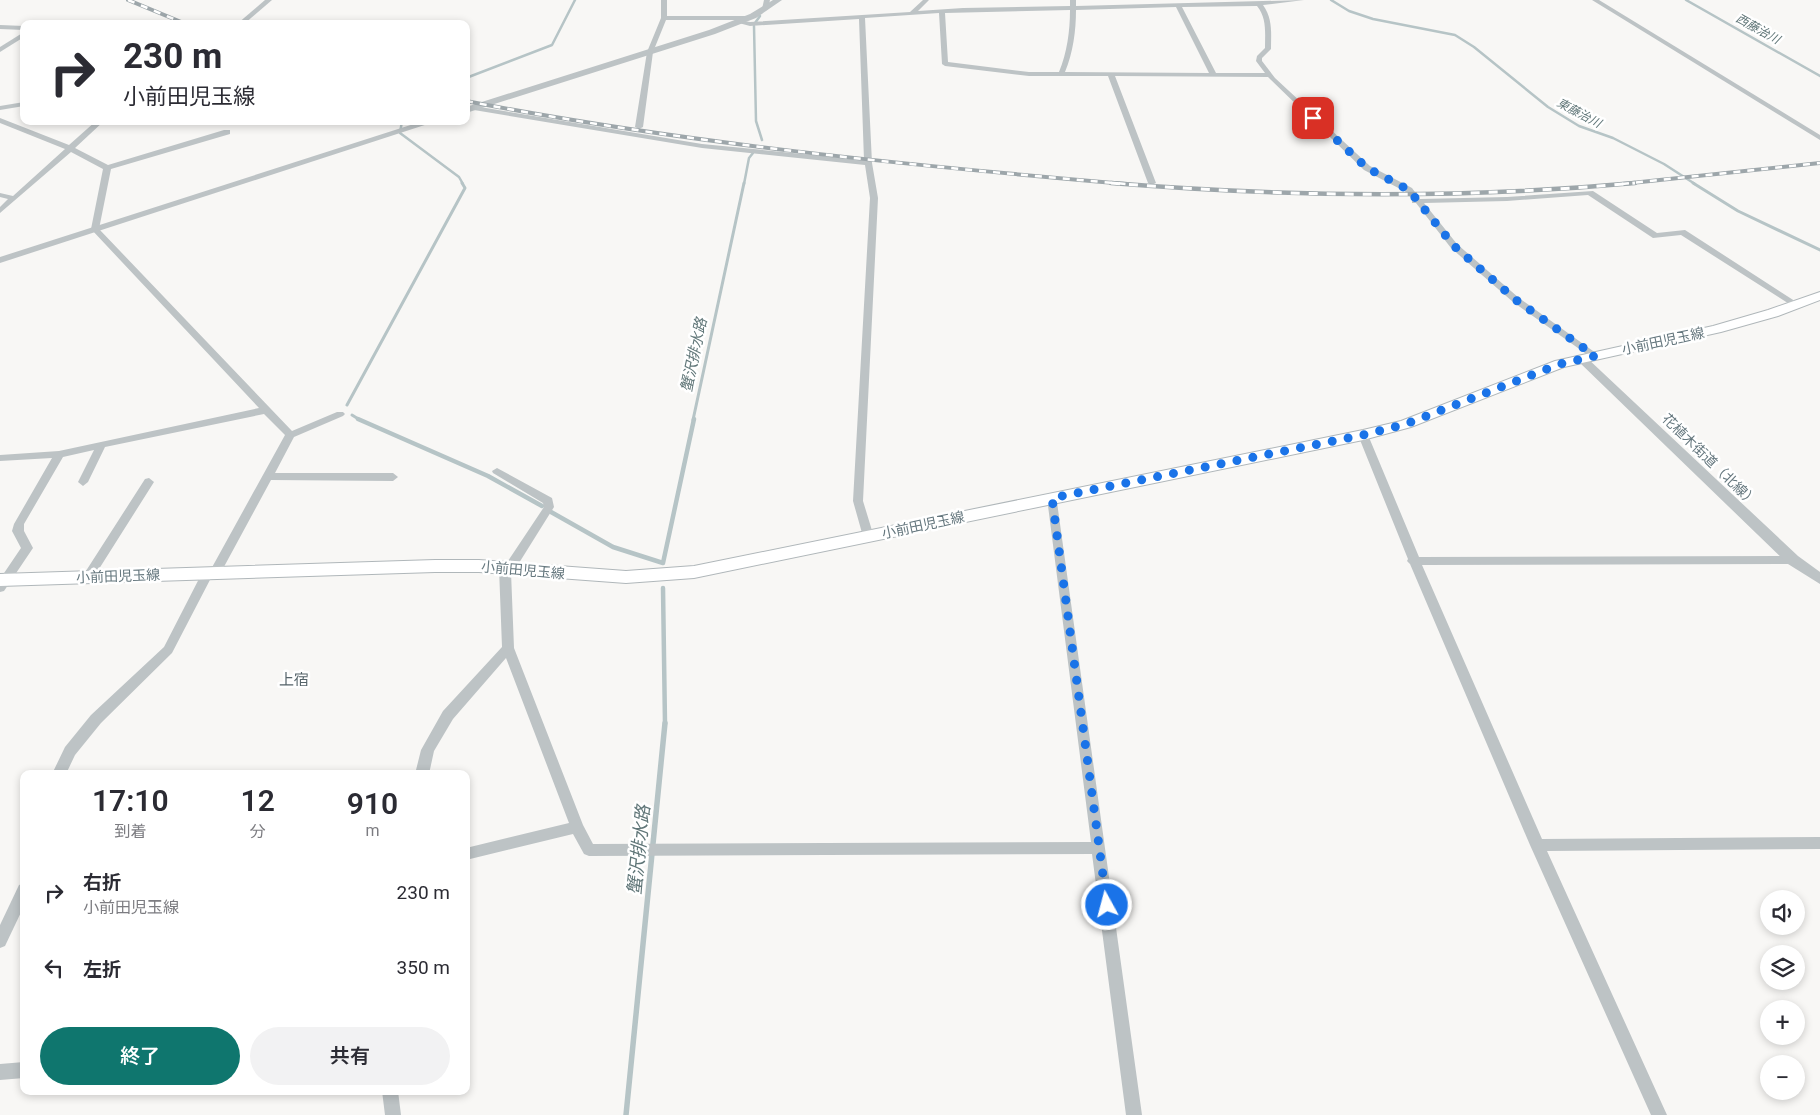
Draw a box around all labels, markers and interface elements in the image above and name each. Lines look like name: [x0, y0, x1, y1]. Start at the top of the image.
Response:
water label: 西藤治川: [1734, 11, 1784, 48]
text: 230 m: [123, 36, 222, 77]
icon: right: [40, 40, 105, 105]
text: 小前田児玉線: [123, 84, 255, 109]
water label: 東藤治川: [1555, 96, 1605, 131]
pin: [1292, 97, 1334, 139]
icon: arrive: [1299, 104, 1327, 132]
water label: 蟹沢排水路: [677, 314, 711, 394]
street label: 小前田児玉線: [1620, 324, 1706, 358]
street label: 花植木街道（北線）: [1659, 410, 1761, 510]
street label: 小前田児玉線: [880, 508, 966, 542]
street label: 小前田児玉線: [480, 558, 566, 582]
street label: 小前田児玉線: [76, 567, 160, 585]
district label: 上宿: [279, 671, 309, 689]
text: 17:10: [92, 783, 169, 818]
text: 12: [241, 783, 275, 818]
text: 910: [347, 786, 398, 821]
water label: 蟹沢排水路: [623, 802, 654, 896]
text: m: [365, 821, 379, 840]
text: 到着: [114, 822, 146, 841]
text: 分: [250, 822, 266, 841]
text: 右折: [83, 871, 121, 894]
position arrow: [1080, 878, 1132, 930]
icon: right: [40, 879, 68, 907]
text: 230 m: [397, 881, 450, 904]
map controls: [1760, 890, 1805, 1100]
button: sound: [1760, 890, 1805, 935]
text: 小前田児玉線: [83, 898, 179, 917]
button: layers: [1760, 945, 1805, 990]
icon: left: [40, 954, 68, 982]
text: 350 m: [397, 956, 450, 979]
text: 左折: [83, 958, 121, 981]
button: +: [1760, 1000, 1805, 1045]
button: 終了: [40, 1027, 240, 1085]
button: 共有: [250, 1027, 450, 1085]
button: −: [1760, 1055, 1805, 1100]

